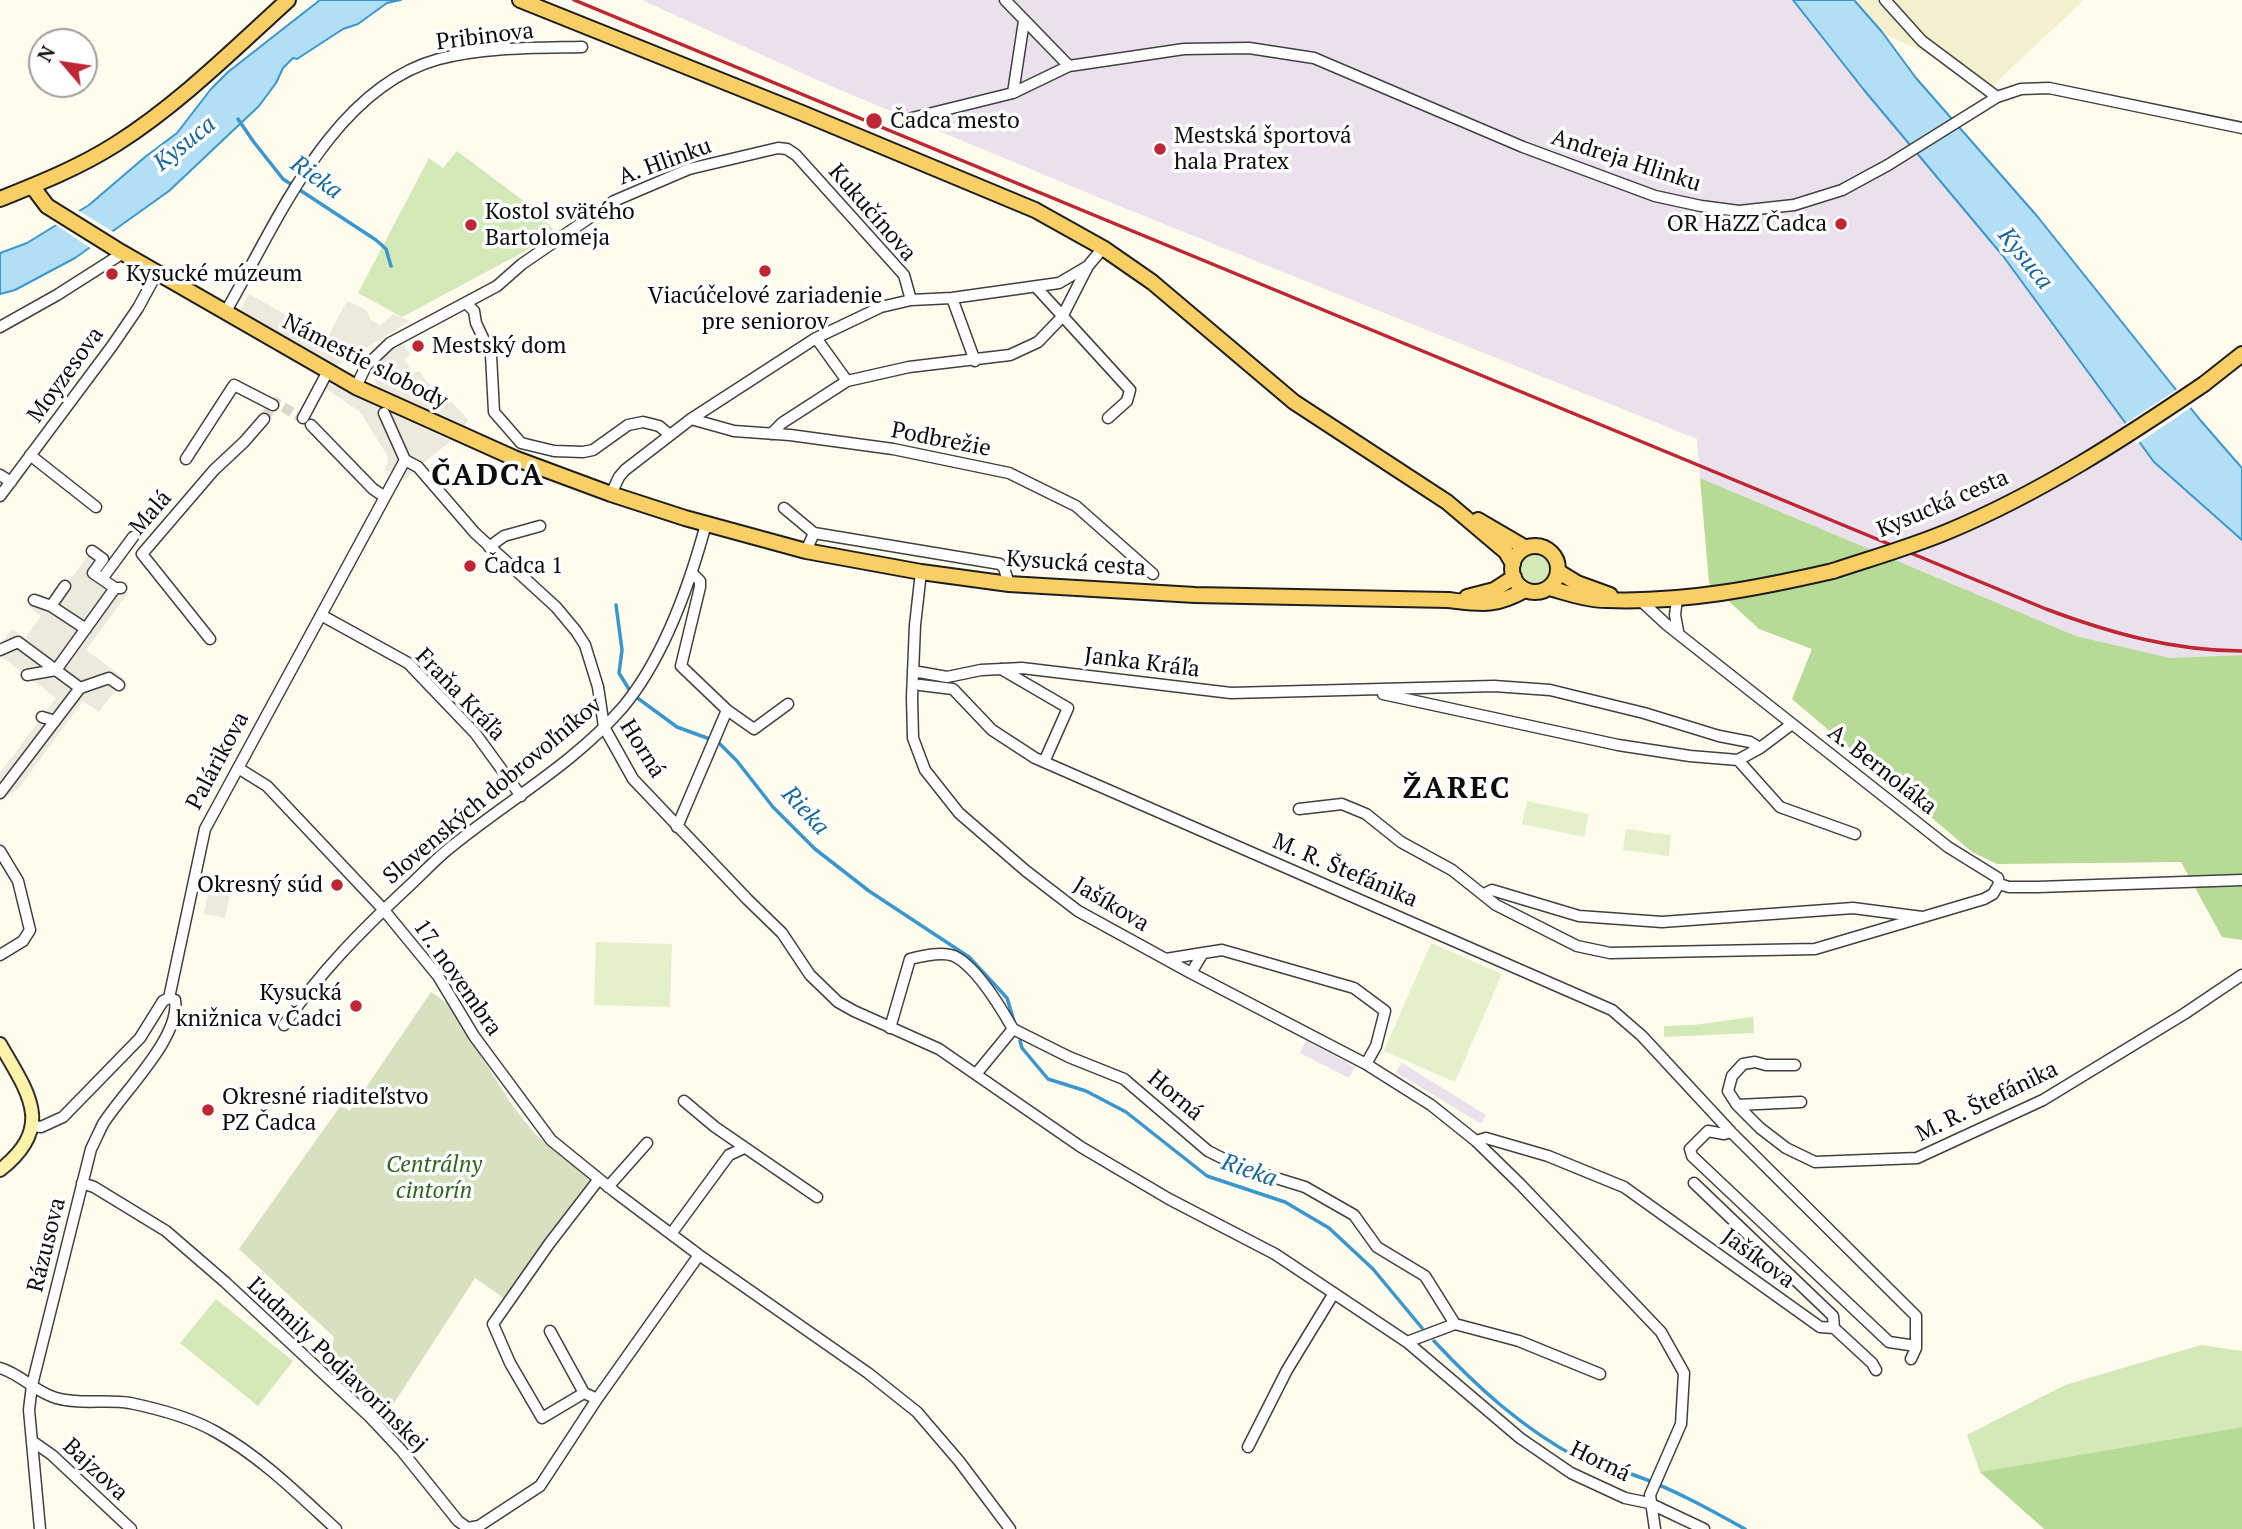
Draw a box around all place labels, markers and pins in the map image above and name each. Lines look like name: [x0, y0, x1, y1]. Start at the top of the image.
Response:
place label: Čadca mesto: [890, 107, 1020, 135]
marker: Čadca mesto: [864, 111, 884, 131]
place label: Mestská športová hala Pratex: [1174, 122, 1352, 176]
marker: Mestská športová hala Pratex: [1152, 141, 1168, 157]
place label: Kostol svätého Bartolomeja: [485, 198, 635, 252]
place label: OR HaZZ Čadca: [1667, 210, 1827, 238]
marker: OR HaZZ Čadca: [1833, 216, 1849, 232]
marker: Kostol svätého Bartolomeja: [463, 217, 479, 233]
place label: Kysucké múzeum: [126, 260, 302, 288]
marker: Viacúčelové zariadenie pre seniorov: [757, 263, 773, 279]
marker: Kysucké múzeum: [104, 266, 120, 282]
place label: Viacúčelové zariadenie pre seniorov: [648, 282, 882, 336]
place label: Mestský dom: [432, 332, 566, 360]
marker: Mestský dom: [410, 338, 426, 354]
place label: Čadca 1: [484, 552, 563, 580]
marker: Čadca 1: [462, 558, 478, 574]
place label: Okresný súd: [197, 871, 323, 899]
marker: Okresný súd: [329, 877, 345, 893]
place label: Kysucká knižnica v Čadci: [176, 979, 342, 1033]
marker: Kysucká knižnica v Čadci: [348, 998, 364, 1014]
place label: Okresné riaditeľstvo PZ Čadca: [222, 1083, 429, 1137]
marker: Okresné riaditeľstvo PZ Čadca: [200, 1102, 216, 1118]

